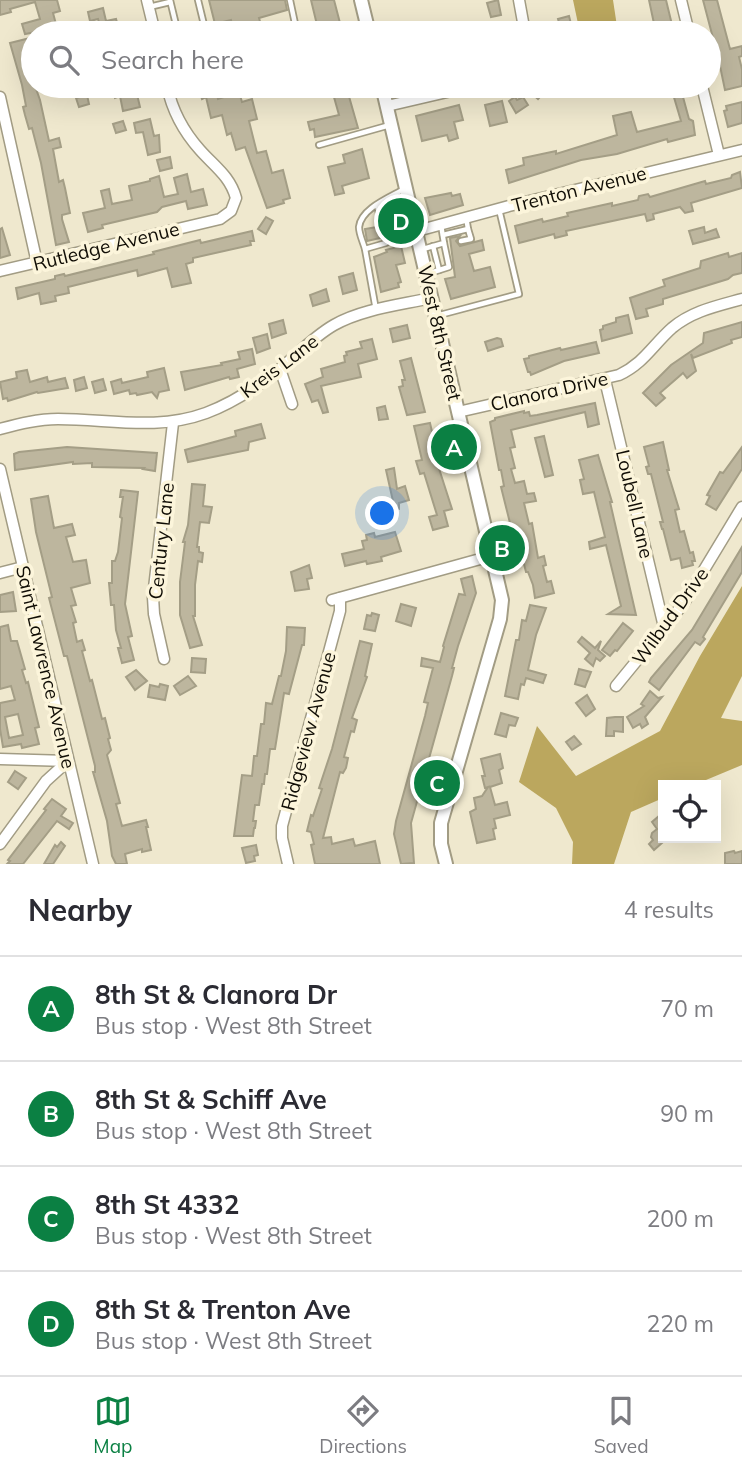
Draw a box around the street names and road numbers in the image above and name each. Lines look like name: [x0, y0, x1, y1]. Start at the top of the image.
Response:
street label: Trenton Avenue: [509, 161, 649, 217]
street label: Rutledge Avenue: [30, 216, 182, 276]
street label: West 8th Street: [413, 263, 467, 403]
street label: Kreis Lane: [235, 329, 323, 403]
street label: Clanora Drive: [488, 366, 610, 416]
street label: Loubell Lane: [611, 447, 659, 561]
street label: Century Lane: [143, 481, 179, 601]
street label: Saint Lawrence Avenue: [11, 563, 81, 771]
street label: Wilbud Drive: [627, 563, 713, 669]
street label: Ridgeview Avenue: [275, 649, 341, 813]

